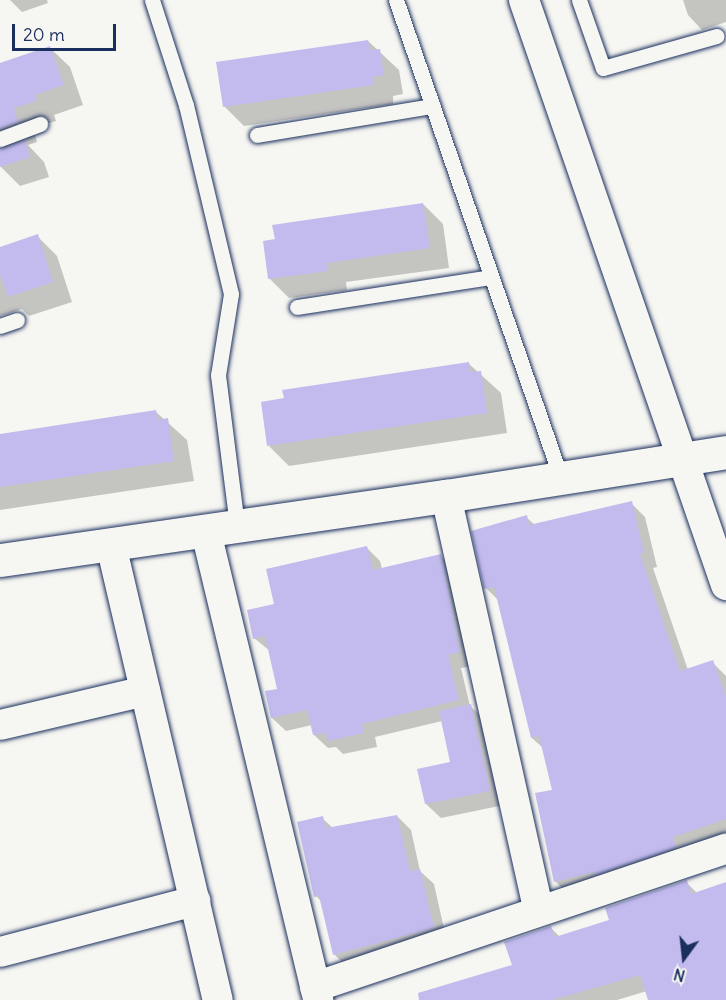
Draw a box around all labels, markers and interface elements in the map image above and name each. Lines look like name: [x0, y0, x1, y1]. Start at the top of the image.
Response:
scale bar: [15, 12, 118, 50]
text: 20 m: [23, 23, 65, 46]
north arrow: [654, 928, 714, 988]
text: N: [671, 964, 687, 986]

